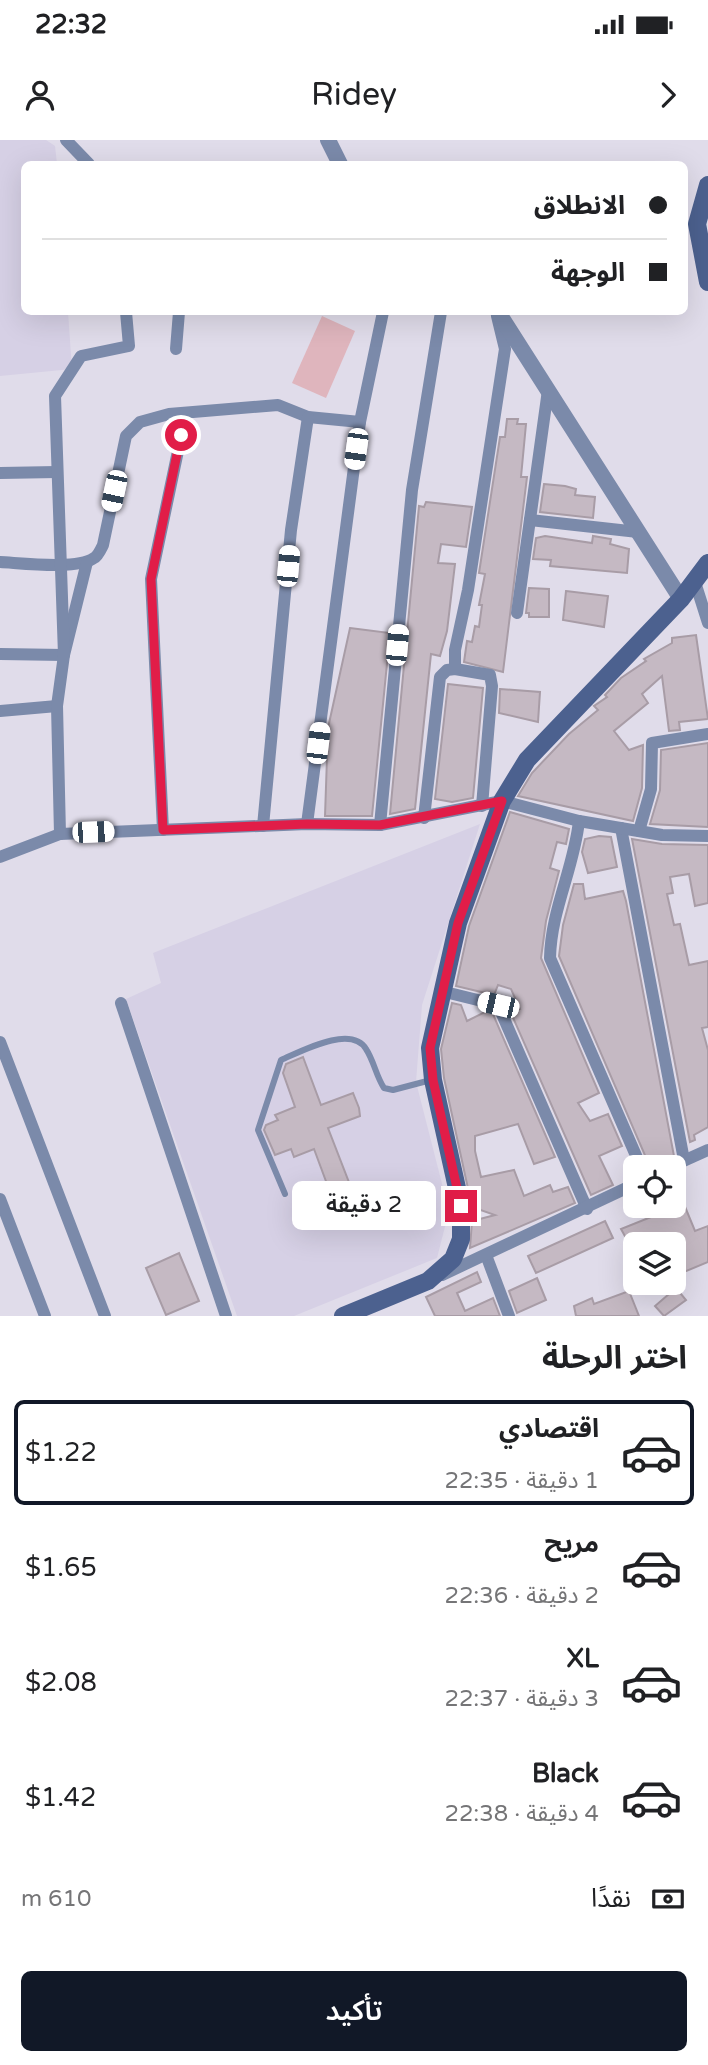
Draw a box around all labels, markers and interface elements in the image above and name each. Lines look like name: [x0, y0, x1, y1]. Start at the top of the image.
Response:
text: 22:32: [35, 9, 107, 40]
icon: person: [21, 76, 59, 114]
text: Ridey: [311, 76, 397, 114]
icon: forward: [649, 76, 687, 114]
text: الانطلاق: [534, 190, 625, 221]
text: الوجهة: [551, 257, 625, 288]
route start: [165, 419, 197, 451]
car: [343, 427, 370, 471]
car: [100, 468, 129, 514]
car: [276, 544, 301, 588]
car: [385, 623, 410, 667]
car: [306, 721, 331, 765]
car: [72, 821, 115, 843]
car: [476, 990, 521, 1020]
map controls: [623, 1155, 686, 1295]
button: locate: [623, 1155, 686, 1218]
callout: 2 دقيقة: [293, 1182, 436, 1230]
route end: [445, 1190, 477, 1222]
text: 2 دقيقة: [326, 1191, 402, 1219]
button: layers: [623, 1232, 686, 1295]
text: اختر الرحلة: [542, 1339, 687, 1377]
text: اقتصادي: [499, 1413, 599, 1444]
icon: car: [620, 1421, 683, 1484]
text: $1.22: [25, 1437, 97, 1468]
text: 1 دقيقة · 22:35: [444, 1467, 599, 1495]
text: مريح: [544, 1528, 599, 1559]
icon: car: [620, 1536, 683, 1599]
text: $1.65: [25, 1552, 97, 1583]
text: 2 دقيقة · 22:36: [444, 1582, 599, 1610]
text: XL: [567, 1643, 599, 1674]
icon: car: [620, 1651, 683, 1714]
text: $2.08: [25, 1667, 97, 1698]
text: 3 دقيقة · 22:37: [444, 1685, 599, 1713]
text: Black: [532, 1758, 599, 1789]
icon: car: [620, 1766, 683, 1829]
text: $1.42: [25, 1782, 96, 1813]
text: 4 دقيقة · 22:38: [444, 1800, 599, 1828]
icon: cash: [649, 1880, 687, 1918]
text: نقدًا: [591, 1883, 631, 1914]
text: 610 m: [21, 1885, 91, 1913]
button: تأكيد: [21, 1971, 687, 2051]

